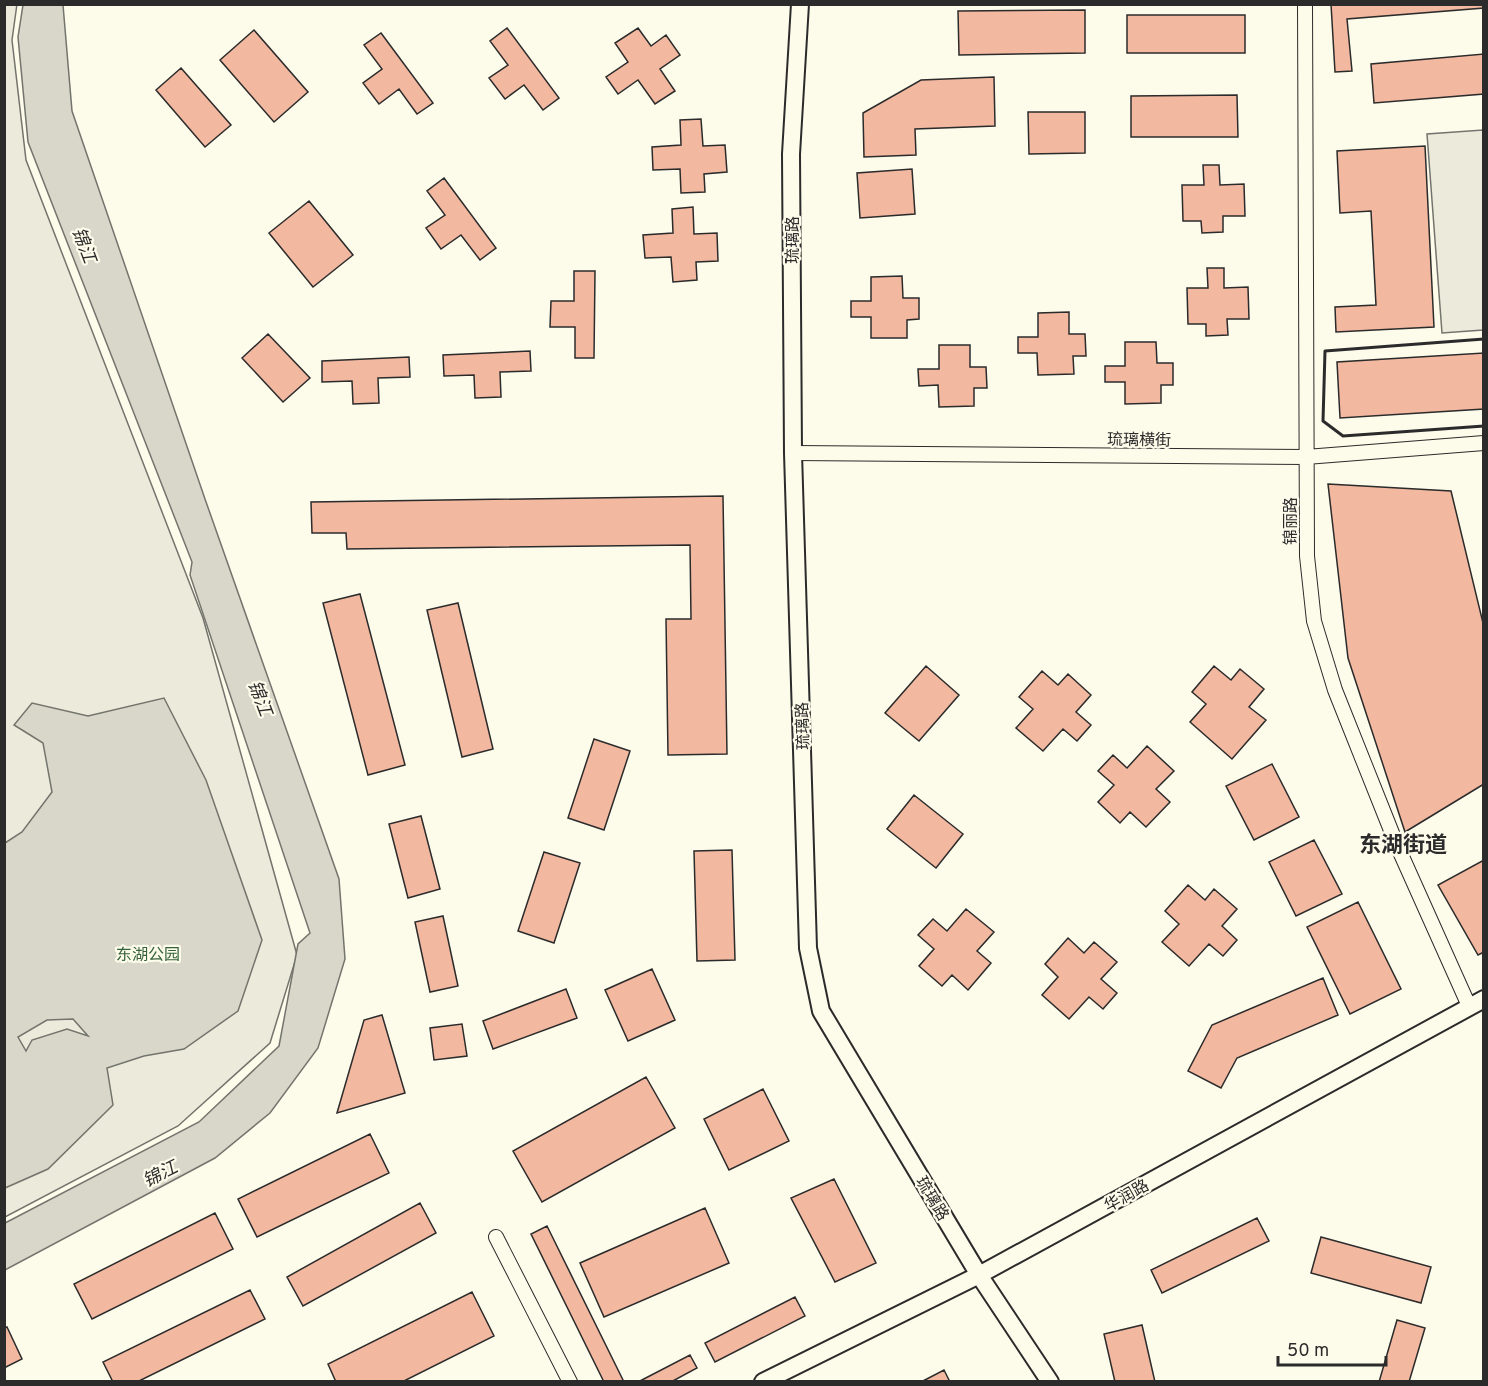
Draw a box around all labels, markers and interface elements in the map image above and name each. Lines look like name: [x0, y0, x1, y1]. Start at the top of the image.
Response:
street label: 琉璃路: [783, 216, 804, 264]
water label: 锦江: [65, 225, 101, 268]
street label: 琉璃横街: [1107, 429, 1171, 452]
street label: 锦丽路: [1282, 497, 1302, 545]
water label: 锦江: [241, 678, 277, 721]
street label: 琉璃路: [792, 702, 815, 750]
district label: 东湖街道: [1359, 833, 1447, 860]
park label: 东湖公园: [116, 946, 180, 966]
water label: 锦江: [139, 1156, 184, 1194]
street label: 琉璃路: [910, 1173, 953, 1225]
street label: 华润路: [1101, 1176, 1153, 1217]
scale bar: [1278, 1329, 1386, 1367]
text: 50 m: [1287, 1340, 1329, 1363]

